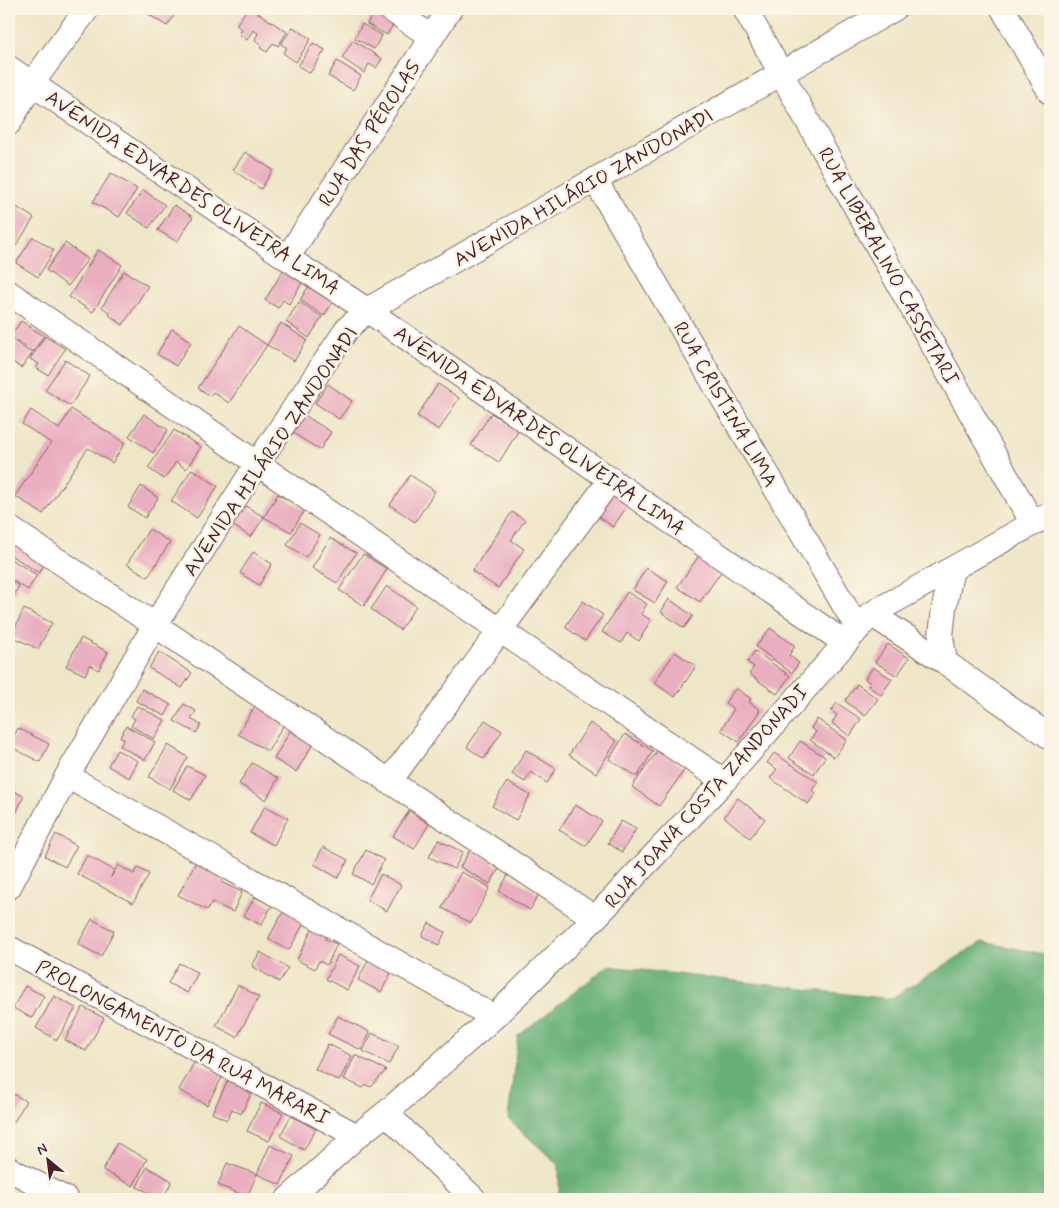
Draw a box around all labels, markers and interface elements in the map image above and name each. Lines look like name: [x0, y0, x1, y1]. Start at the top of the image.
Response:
street label: RUA DAS PÉROLAS: [313, 56, 428, 212]
street label: AVENIDA EDVARDES OLIVEIRA LIMA: [40, 84, 345, 302]
street label: AVENIDA HILÁRIO ZANDONADI: [449, 103, 718, 274]
street label: RUA LIBERALINO CASSETARI: [811, 143, 965, 391]
street label: RUA CRISTINA LIMA: [666, 317, 783, 493]
street label: AVENIDA EDVARDES OLIVEIRA LIMA: [388, 320, 690, 543]
street label: AVENIDA HILÁRIO ZANDONADI: [177, 322, 365, 582]
street label: RUA JOANA COSTA ZANDONADI: [599, 679, 815, 915]
street label: PROLONGAMENTO DA RUA MARARI: [31, 954, 334, 1133]
north arrow: [22, 1136, 72, 1186]
text: N: [34, 1139, 51, 1160]

